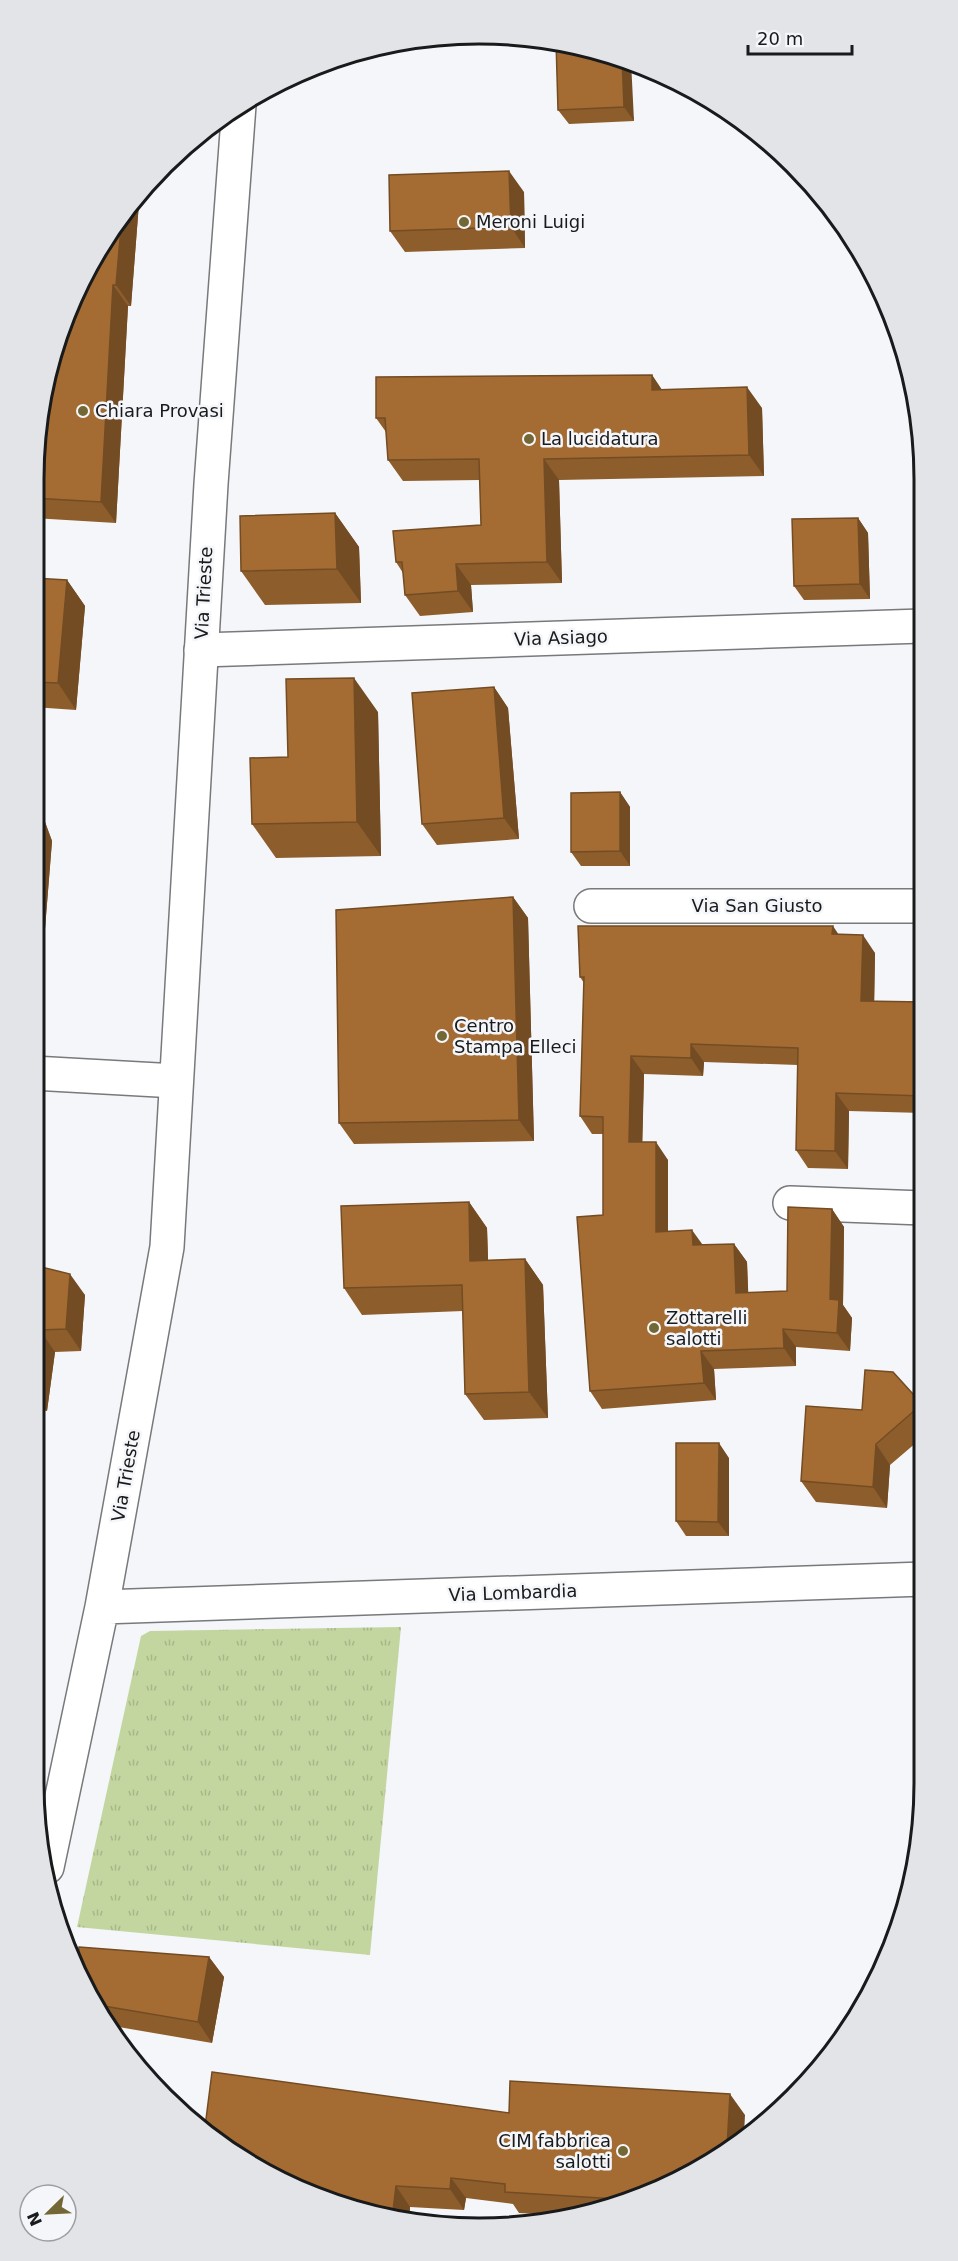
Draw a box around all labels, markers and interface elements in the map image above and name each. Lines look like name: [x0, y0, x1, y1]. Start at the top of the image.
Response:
scale bar: [748, 18, 852, 56]
text: 20 m: [757, 28, 803, 49]
place label: Meroni Luigi: [476, 211, 585, 232]
marker: Meroni Luigi: [457, 215, 471, 229]
place label: Chiara Provasi: [95, 400, 224, 421]
marker: Chiara Provasi: [76, 404, 90, 418]
place label: La lucidatura: [541, 428, 658, 449]
marker: La lucidatura: [522, 432, 536, 446]
street label: Via Trieste: [191, 546, 216, 640]
street label: Via Asiago: [514, 625, 608, 650]
street label: Via San Giusto: [691, 895, 823, 916]
place label: Centro Stampa Elleci: [454, 1015, 577, 1057]
marker: Centro Stampa Elleci: [435, 1029, 449, 1043]
place label: Zottarelli salotti: [666, 1307, 748, 1349]
marker: Zottarelli salotti: [647, 1321, 661, 1335]
street label: Via Trieste: [107, 1428, 144, 1524]
street label: Via Lombardia: [448, 1580, 578, 1605]
place label: CIM fabbrica salotti: [498, 2130, 611, 2172]
marker: CIM fabbrica salotti: [616, 2144, 630, 2158]
north arrow: [18, 2183, 78, 2243]
text: N: [23, 2209, 46, 2229]

